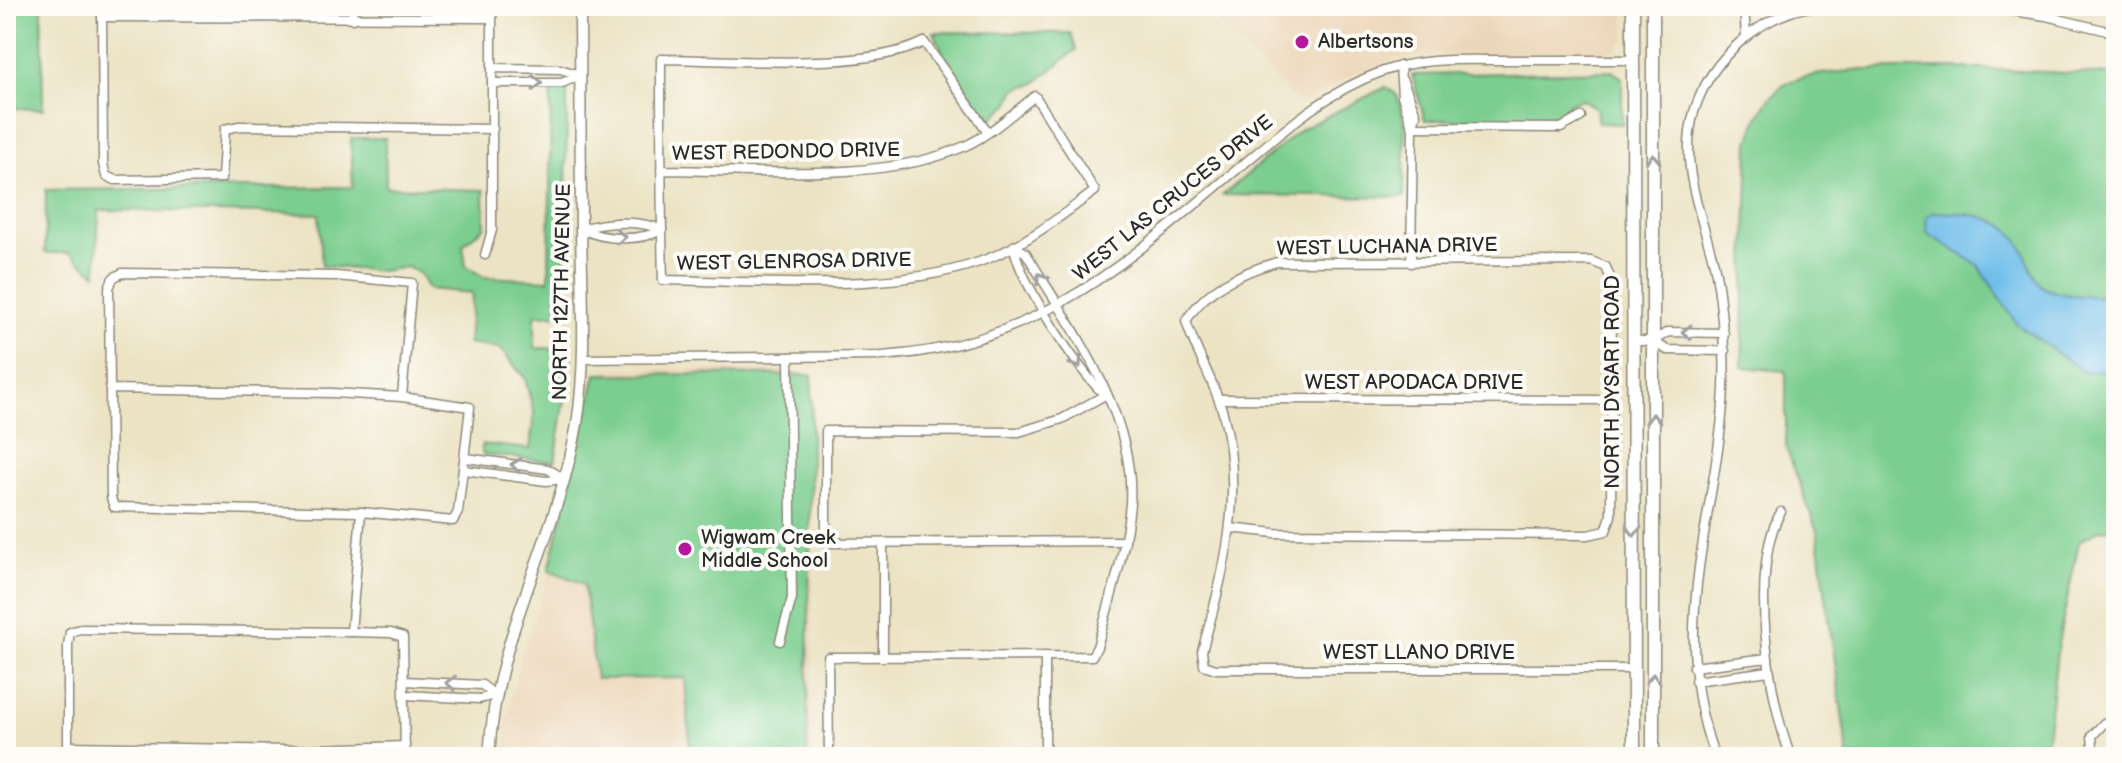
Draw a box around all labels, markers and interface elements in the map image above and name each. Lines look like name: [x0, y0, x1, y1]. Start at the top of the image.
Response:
place label: Albertsons: [1318, 30, 1414, 54]
marker: Albertsons: [1293, 33, 1311, 51]
one-way arrow: [531, 74, 544, 92]
street label: WEST LAS CRUCES DRIVE: [1068, 110, 1278, 286]
street label: WEST REDONDO DRIVE: [672, 138, 900, 166]
one-way arrow: [1644, 152, 1662, 165]
street label: NORTH 127TH AVENUE: [548, 183, 576, 401]
one-way arrow: [615, 228, 628, 246]
street label: WEST LUCHANA DRIVE: [1276, 233, 1498, 261]
street label: WEST GLENROSA DRIVE: [676, 248, 912, 276]
one-way arrow: [1035, 272, 1051, 287]
street label: NORTH DYSART ROAD: [1601, 275, 1625, 489]
one-way arrow: [1680, 324, 1693, 341]
one-way arrow: [1068, 354, 1083, 368]
street label: WEST APODACA DRIVE: [1305, 371, 1523, 395]
one-way arrow: [1644, 412, 1662, 425]
one-way arrow: [509, 457, 523, 474]
one-way arrow: [1625, 525, 1643, 538]
place label: Wigwam Creek Middle School: [701, 526, 836, 573]
marker: Wigwam Creek Middle School: [676, 540, 694, 558]
street label: WEST LLANO DRIVE: [1323, 641, 1515, 665]
one-way arrow: [1644, 672, 1662, 685]
one-way arrow: [444, 675, 457, 692]

